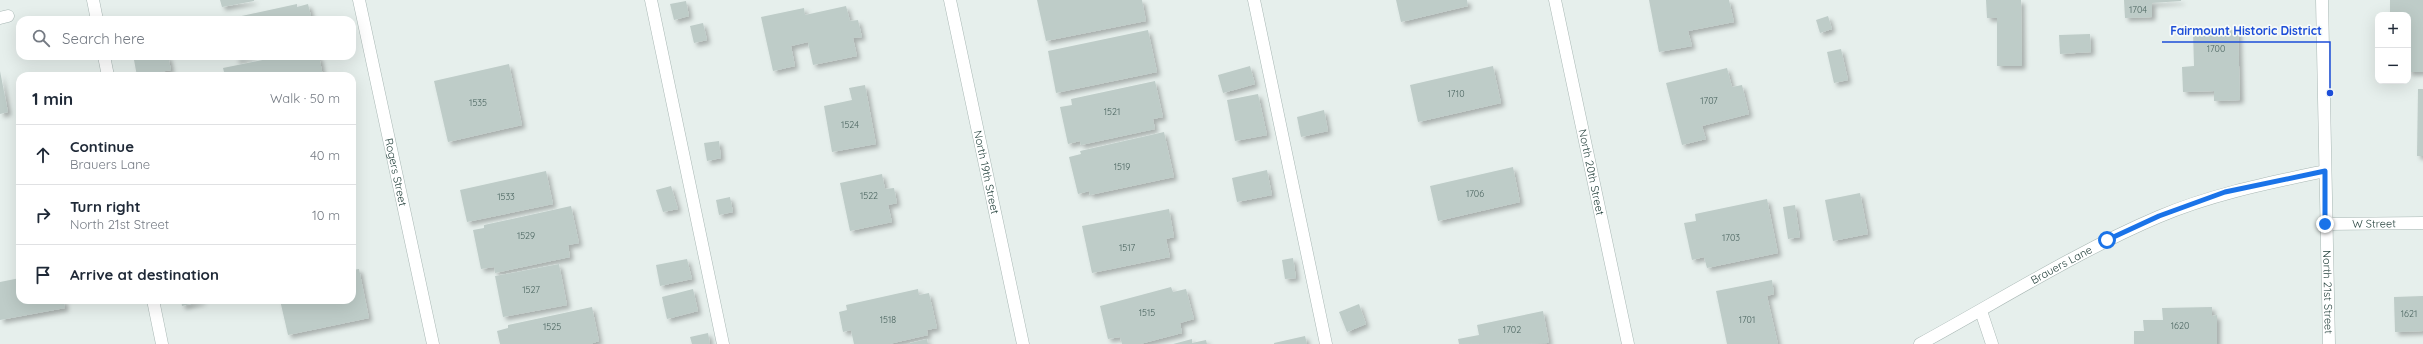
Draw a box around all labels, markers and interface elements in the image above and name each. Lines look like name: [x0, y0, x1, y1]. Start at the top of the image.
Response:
house number: 1704: [2129, 4, 2147, 15]
map controls: [2375, 12, 2411, 84]
button: +: [2375, 12, 2411, 48]
search box: [16, 16, 356, 60]
callout: Fairmount Historic District: [2162, 18, 2330, 42]
text: Fairmount Historic District: [2170, 23, 2322, 38]
icon: search: [30, 27, 52, 49]
text: Search here: [62, 29, 145, 48]
house number: 1700: [2207, 43, 2225, 54]
button: −: [2375, 48, 2411, 84]
text: 1 min: [32, 88, 73, 109]
house number: 1710: [1447, 88, 1465, 99]
text: Walk · 50 m: [270, 90, 340, 106]
house number: 1707: [1700, 95, 1718, 106]
house number: 1535: [469, 97, 487, 108]
house number: 1521: [1104, 106, 1120, 117]
house number: 1524: [841, 119, 859, 130]
street label: North 20th Street: [1576, 128, 1608, 217]
street label: North 19th Street: [971, 129, 1002, 216]
text: Continue: [70, 137, 134, 156]
street label: Rogers Street: [382, 137, 410, 208]
icon: ahead: [32, 144, 54, 166]
text: 40 m: [310, 147, 340, 163]
text: Brauers Lane: [70, 156, 150, 172]
house number: 1519: [1114, 161, 1130, 172]
house number: 1706: [1466, 188, 1484, 199]
house number: 1522: [860, 190, 878, 201]
house number: 1533: [497, 191, 515, 202]
text: Turn right: [70, 197, 141, 216]
icon: right: [32, 204, 54, 226]
text: 10 m: [312, 207, 340, 223]
route end: [2316, 215, 2334, 233]
text: North 21st Street: [70, 216, 169, 232]
street label: W Street: [2352, 216, 2396, 231]
house number: 1529: [517, 230, 535, 241]
route start: [2098, 231, 2116, 249]
house number: 1703: [1722, 232, 1740, 243]
house number: 1517: [1119, 242, 1135, 253]
street label: Brauers Lane: [2028, 242, 2094, 287]
street label: North 21st Street: [2320, 250, 2336, 334]
icon: arrive: [32, 264, 54, 286]
text: Arrive at destination: [70, 265, 219, 284]
house number: 1527: [522, 284, 540, 295]
house number: 1515: [1139, 307, 1155, 318]
house number: 1621: [2401, 308, 2417, 319]
house number: 1518: [880, 314, 896, 325]
house number: 1701: [1739, 314, 1755, 325]
house number: 1620: [2171, 320, 2189, 331]
house number: 1525: [543, 321, 561, 332]
house number: 1702: [1503, 324, 1521, 335]

